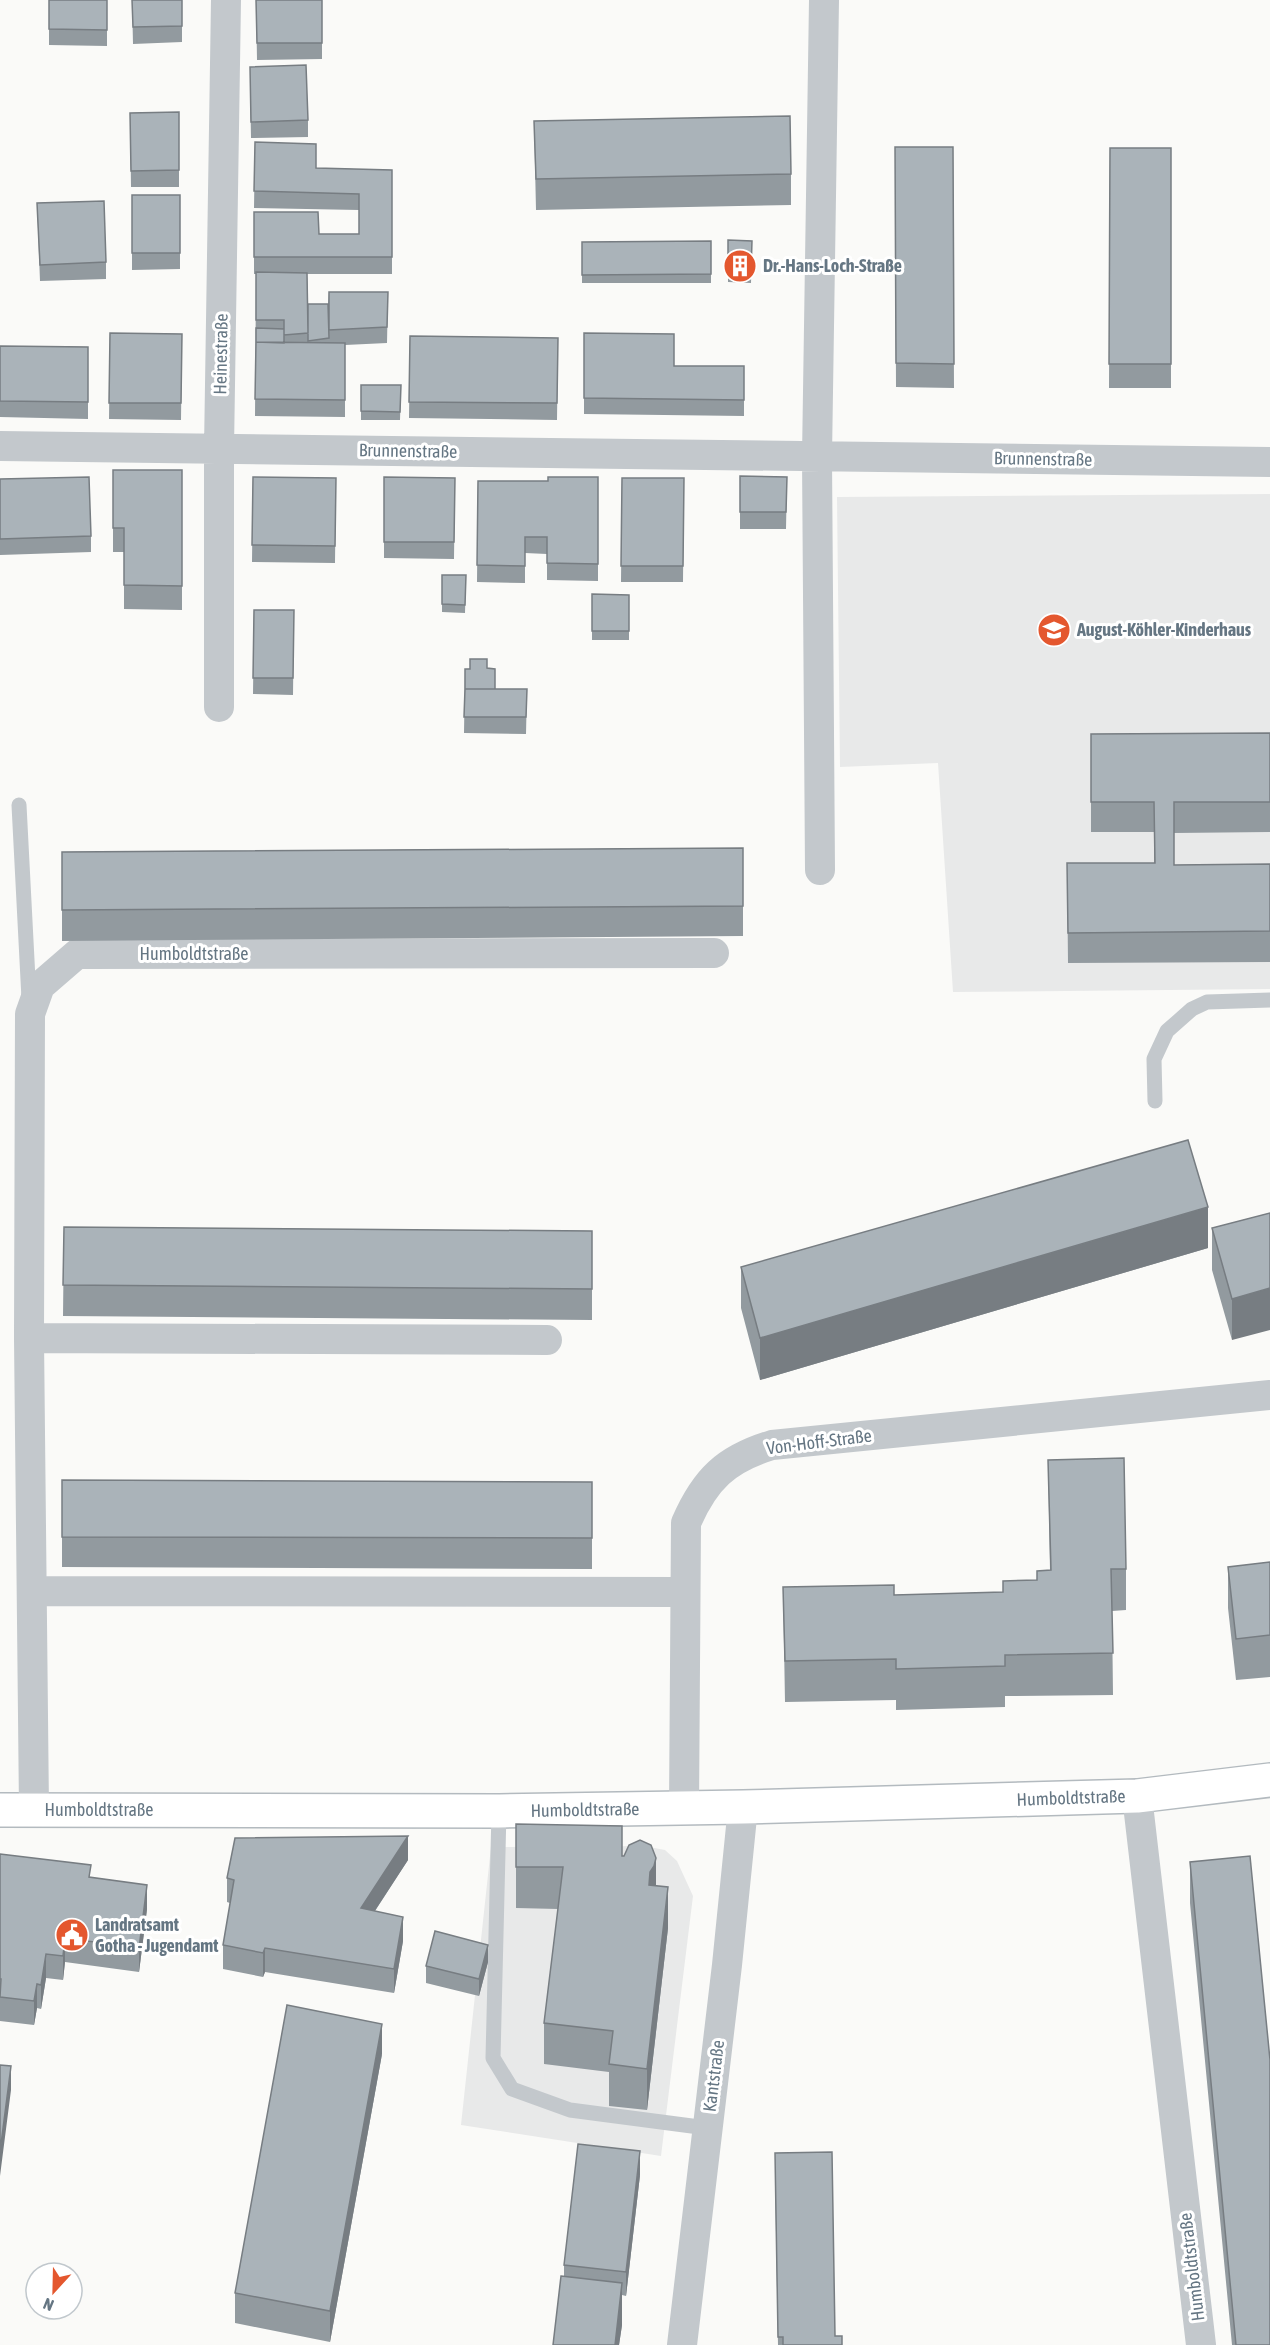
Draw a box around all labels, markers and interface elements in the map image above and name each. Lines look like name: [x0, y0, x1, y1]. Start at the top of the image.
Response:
building icon: Dr.-Hans-Loch-Straße: [722, 248, 758, 284]
place label: Dr.-Hans-Loch-Straße: [763, 255, 902, 276]
street label: Heinestraße: [209, 313, 232, 395]
street label: Brunnenstraße: [359, 439, 457, 462]
street label: Brunnenstraße: [994, 447, 1092, 470]
school or university icon: August-Köhler-Kinderhaus: [1036, 612, 1072, 648]
place label: August-Köhler-Kinderhaus: [1076, 619, 1252, 640]
street label: Humboldtstraße: [140, 943, 248, 964]
street label: Von-Hoff-Straße: [765, 1425, 873, 1458]
street label: Humboldtstraße: [1016, 1785, 1126, 1810]
street label: Humboldtstraße: [530, 1798, 640, 1821]
street label: Humboldtstraße: [45, 1799, 153, 1820]
place label: Landratsamt Gotha - Jugendamt: [95, 1914, 219, 1956]
public building icon: Landratsamt Gotha - Jugendamt: [54, 1917, 90, 1953]
street label: Kantstraße: [699, 2039, 728, 2113]
street label: Humboldtstraße: [1174, 2212, 1209, 2322]
north arrow: [24, 2261, 84, 2321]
text: N: [41, 2295, 56, 2315]

